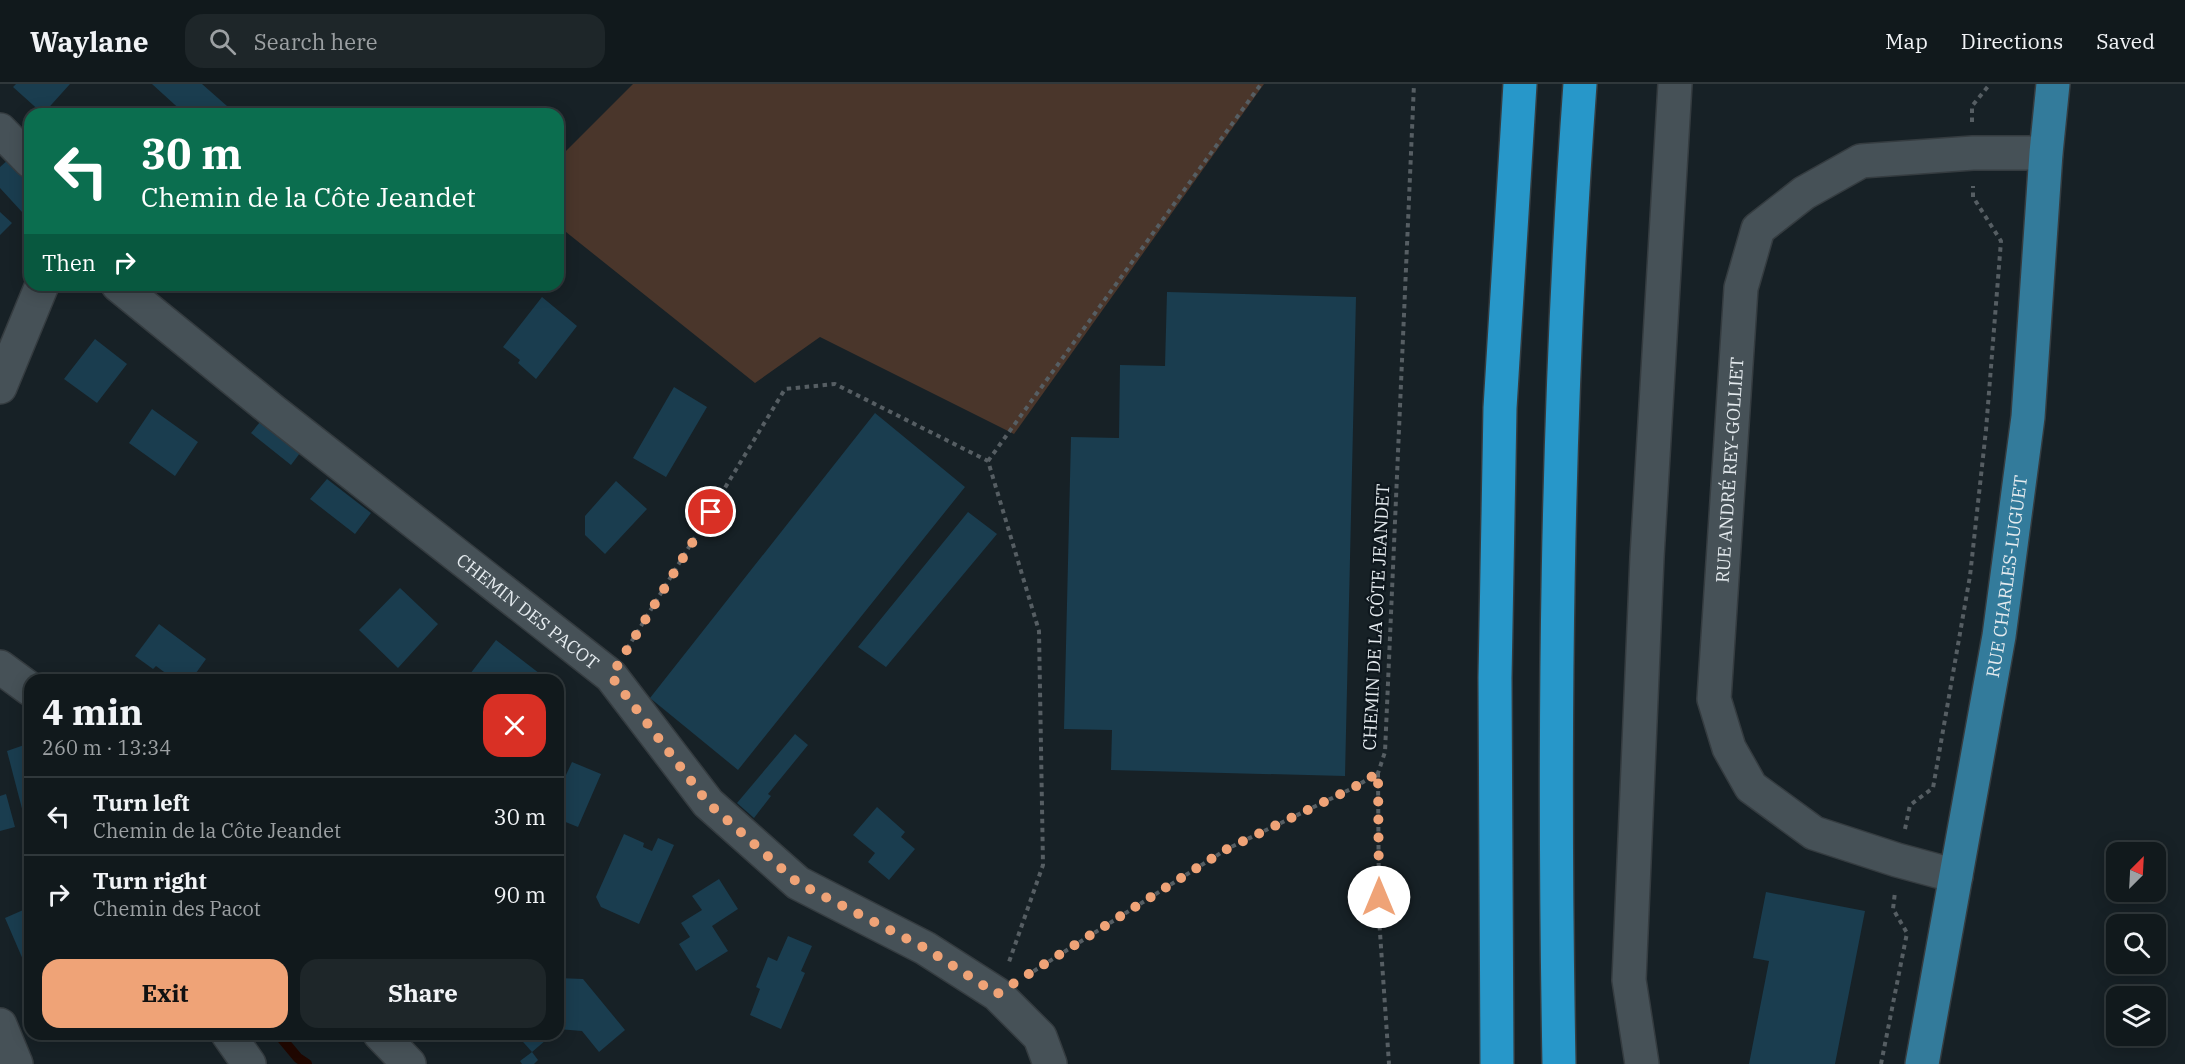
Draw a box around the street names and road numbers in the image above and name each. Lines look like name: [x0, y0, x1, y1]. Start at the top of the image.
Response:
street label: RUE ANDRÉ REY-GOLLIET: [1710, 356, 1748, 584]
street label: RUE CHARLES-LUGUET: [1980, 473, 2032, 679]
street label: CHEMIN DE LA CÔTE JEANDET: [1358, 483, 1394, 751]
street label: CHEMIN DES PACOT: [452, 548, 604, 674]

